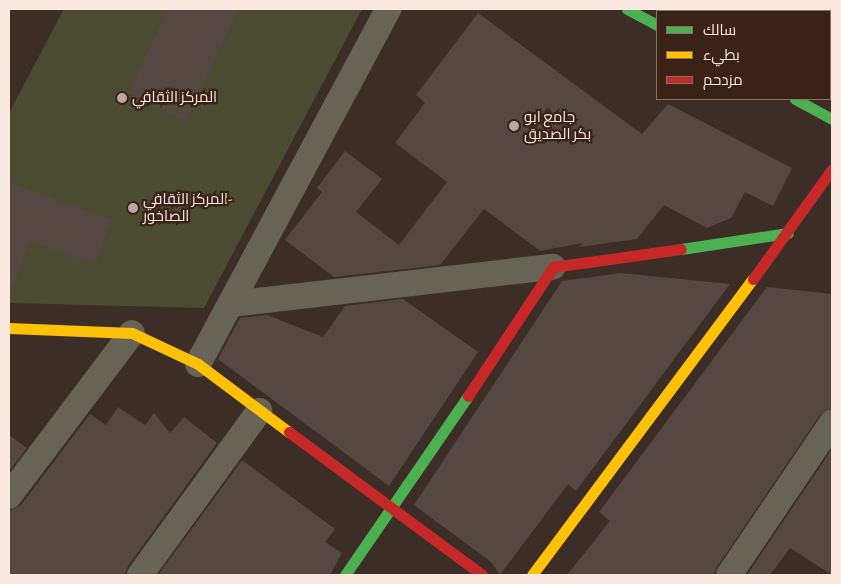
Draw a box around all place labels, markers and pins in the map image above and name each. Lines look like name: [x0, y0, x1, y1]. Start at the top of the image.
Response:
place label: المركز الثقافي: [132, 89, 217, 107]
marker: المركز الثقافي: [116, 92, 128, 104]
place label: جامع ابو بكر الصديق: [524, 108, 591, 143]
marker: جامع ابو بكر الصديق: [508, 120, 520, 132]
place label: المركز الثقافي- الصاخور: [143, 190, 233, 225]
marker: المركز الثقافي- الصاخور: [127, 202, 139, 214]

